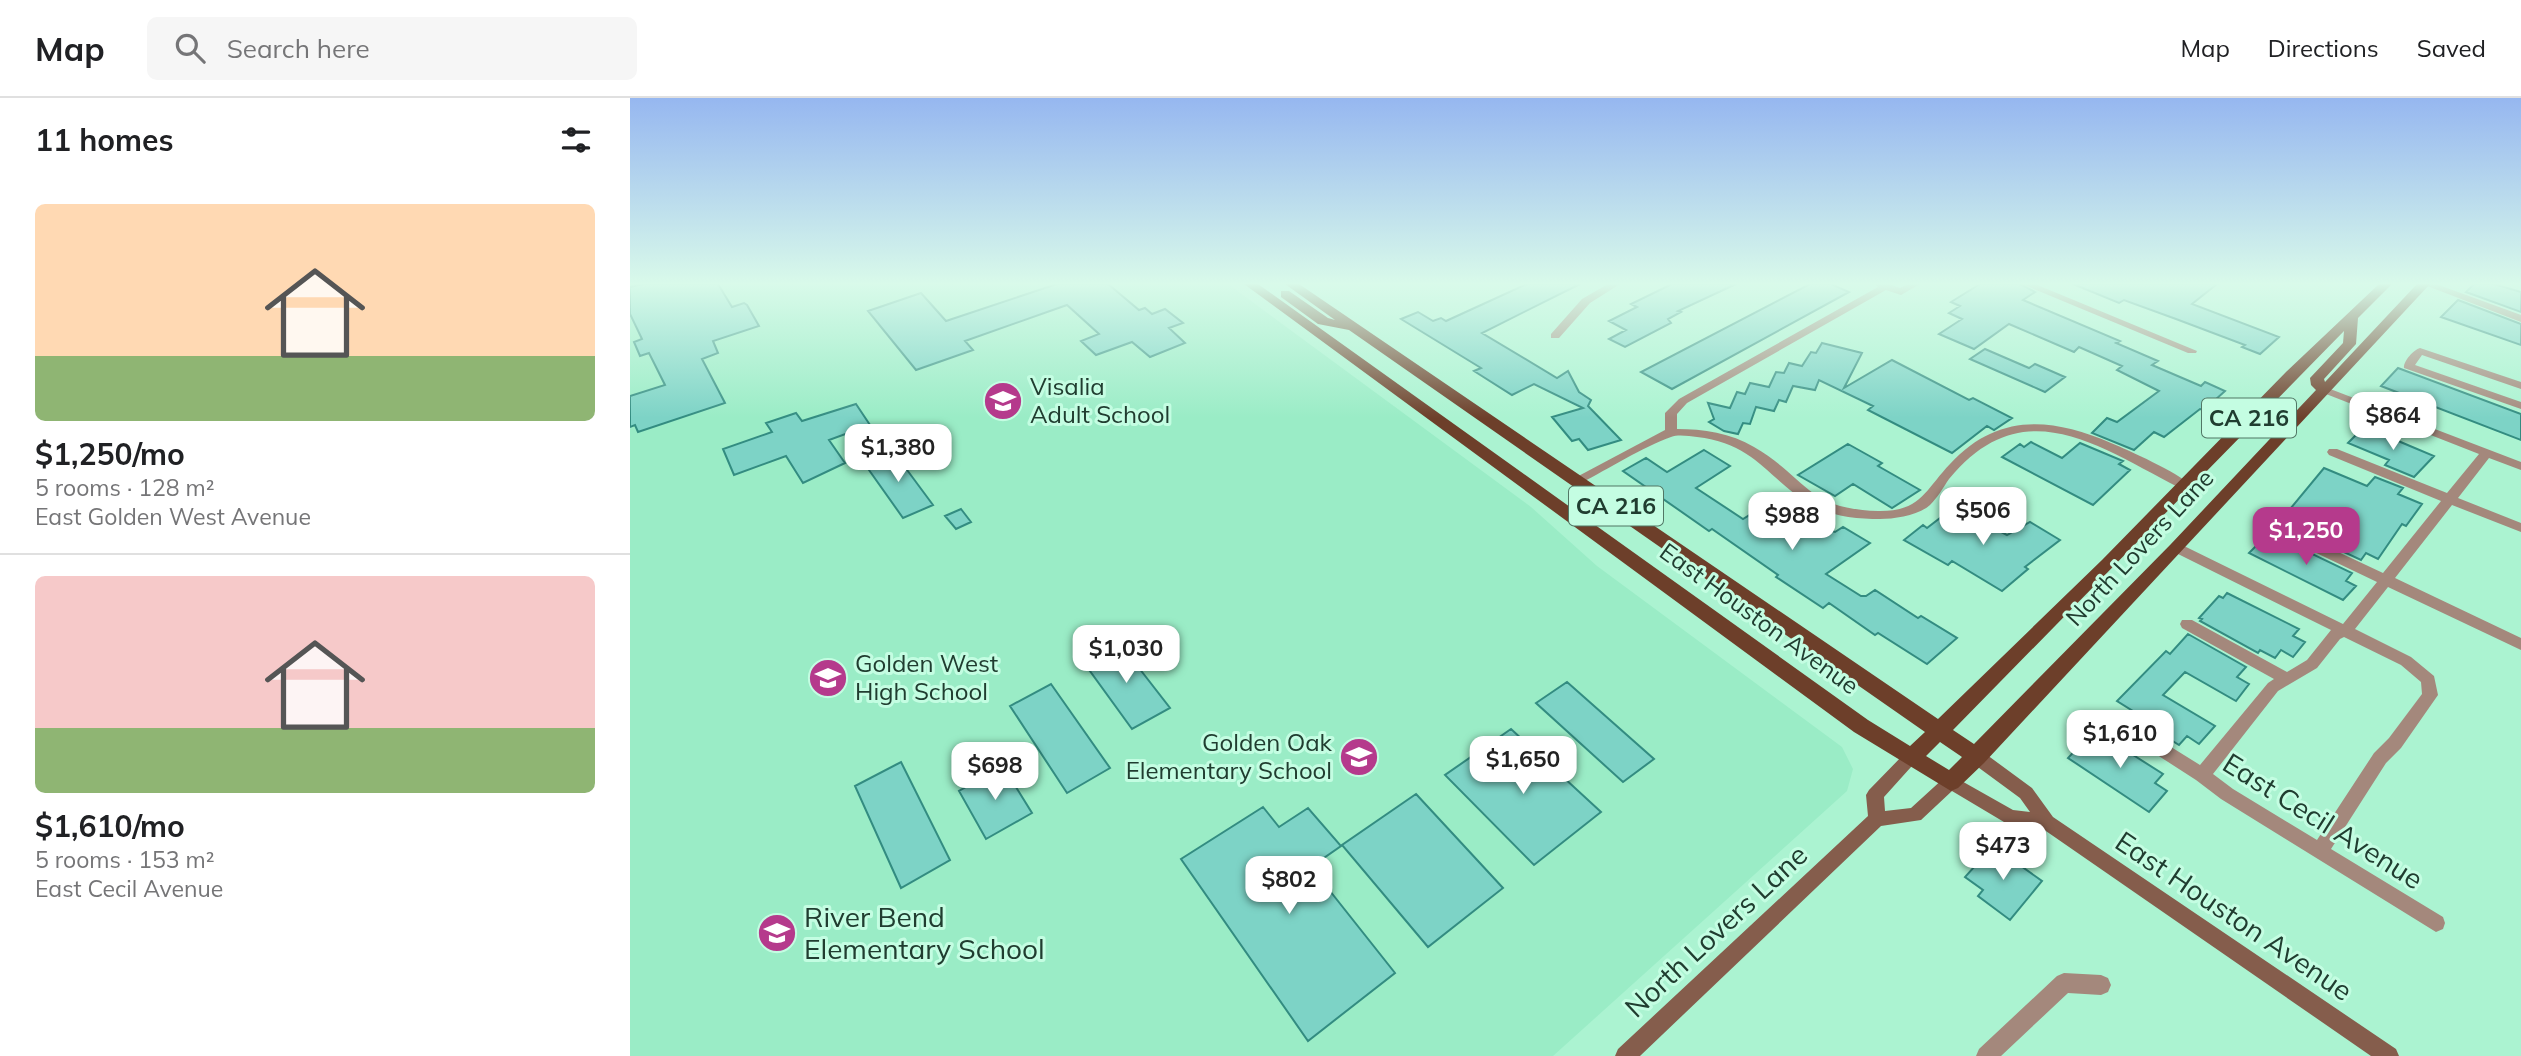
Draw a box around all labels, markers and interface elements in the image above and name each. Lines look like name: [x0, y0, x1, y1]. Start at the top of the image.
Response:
search box: [147, 17, 637, 80]
text: Map: [35, 28, 105, 69]
icon: search: [171, 29, 209, 67]
text: Search here: [227, 32, 370, 65]
text: Map: [2180, 33, 2230, 63]
text: Directions: [2268, 33, 2379, 63]
text: Saved: [2417, 33, 2486, 63]
text: 11 homes: [35, 121, 174, 159]
icon: filters: [557, 121, 595, 159]
icon: home: [252, 250, 378, 376]
place label: Visalia Adult School: [1030, 371, 1170, 429]
school or university icon: Visalia Adult School: [982, 380, 1024, 422]
pin: $864: [2352, 392, 2434, 452]
road number: CA 216: [2202, 398, 2296, 438]
text: $864: [2365, 400, 2421, 429]
pin: $1,380: [841, 424, 955, 484]
text: $1,380: [861, 432, 935, 461]
text: $1,250/mo: [35, 435, 185, 473]
street label: North Lovers Lane: [2059, 463, 2220, 632]
text: 5 rooms · 128 m²: [35, 473, 215, 502]
road number: CA 216: [1569, 486, 1663, 526]
pin: $506: [1942, 488, 2024, 547]
pin: $988: [1751, 492, 1833, 552]
text: $506: [1955, 495, 2011, 524]
text: $988: [1764, 500, 1820, 529]
text: East Golden West Avenue: [35, 502, 311, 531]
pin: $1,250: [2249, 508, 2363, 567]
text: $1,250: [2269, 515, 2343, 544]
street label: East Houston Avenue: [1654, 536, 1865, 700]
icon: home: [252, 622, 378, 748]
pin: $1,030: [1069, 626, 1183, 685]
text: $1,030: [1089, 633, 1163, 662]
place label: Golden West High School: [855, 648, 998, 706]
school or university icon: Golden West High School: [807, 657, 849, 699]
pin: $1,610: [2063, 710, 2177, 770]
text: $1,610: [2083, 718, 2157, 747]
place label: Golden Oak Elementary School: [1126, 727, 1333, 785]
school or university icon: Golden Oak Elementary School: [1338, 736, 1380, 778]
pin: $1,650: [1466, 736, 1580, 796]
pin: $698: [954, 742, 1036, 802]
text: $1,650: [1486, 744, 1560, 773]
street label: East Cecil Avenue: [2217, 745, 2430, 896]
text: $698: [967, 750, 1023, 779]
text: $1,610/mo: [35, 807, 185, 845]
pin: $473: [1962, 822, 2044, 882]
street label: East Houston Avenue: [2109, 823, 2359, 1008]
text: $473: [1975, 830, 2031, 859]
street label: North Lovers Lane: [1617, 837, 1814, 1024]
text: 5 rooms · 153 m²: [35, 845, 215, 874]
pin: $802: [1248, 856, 1330, 916]
text: $802: [1261, 864, 1317, 893]
text: East Cecil Avenue: [35, 874, 223, 903]
place label: River Bend Elementary School: [804, 899, 1045, 966]
school or university icon: River Bend Elementary School: [756, 912, 798, 954]

